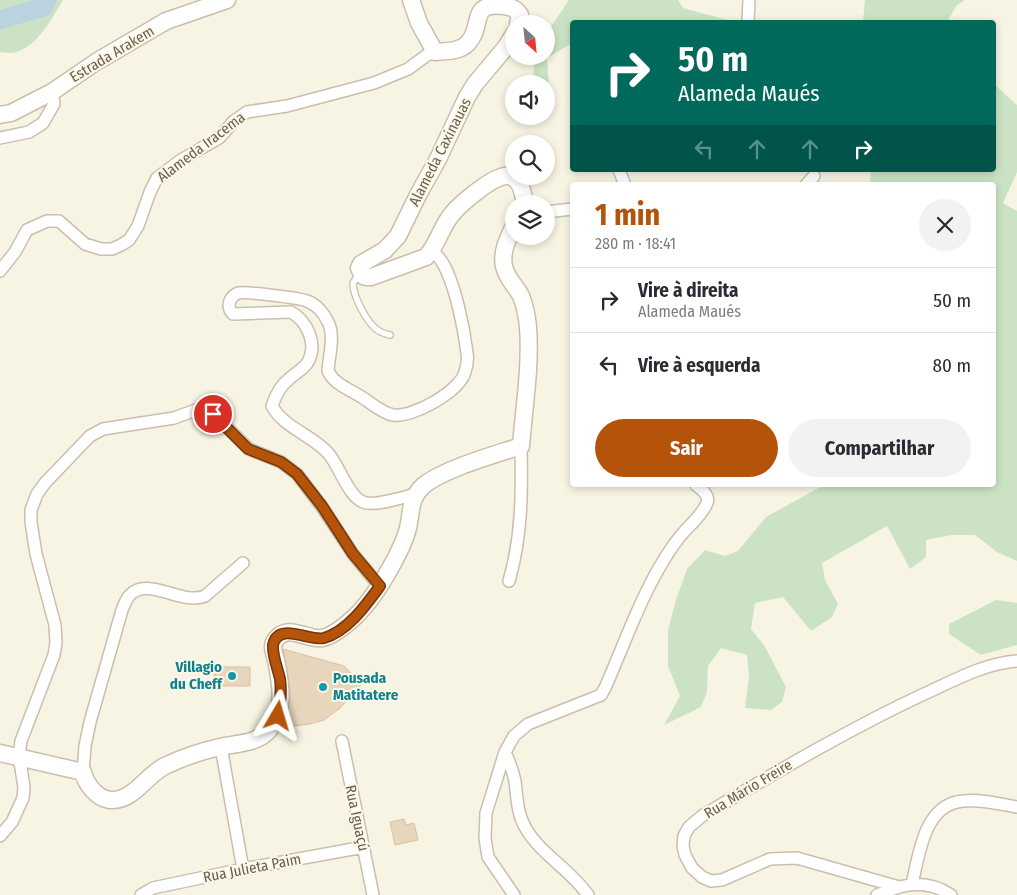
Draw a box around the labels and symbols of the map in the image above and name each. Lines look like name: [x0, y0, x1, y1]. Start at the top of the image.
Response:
north arrow: [505, 15, 555, 65]
street label: Estrada Arakem: [67, 22, 157, 86]
street label: Alameda Caxinauas: [405, 95, 475, 209]
street label: Alameda Iracema: [153, 108, 249, 186]
pin: [192, 393, 234, 435]
place label: Villagio du Cheff: [170, 658, 223, 693]
place label: Pousada Matitatere: [333, 669, 399, 704]
marker: Villagio du Cheff: [226, 670, 238, 682]
marker: Pousada Matitatere: [317, 681, 329, 693]
position arrow: [251, 689, 303, 741]
street label: Rua Mário Freire: [701, 756, 795, 822]
street label: Rua Iguaçú: [341, 783, 373, 853]
street label: Rua Julieta Paim: [201, 850, 303, 886]

